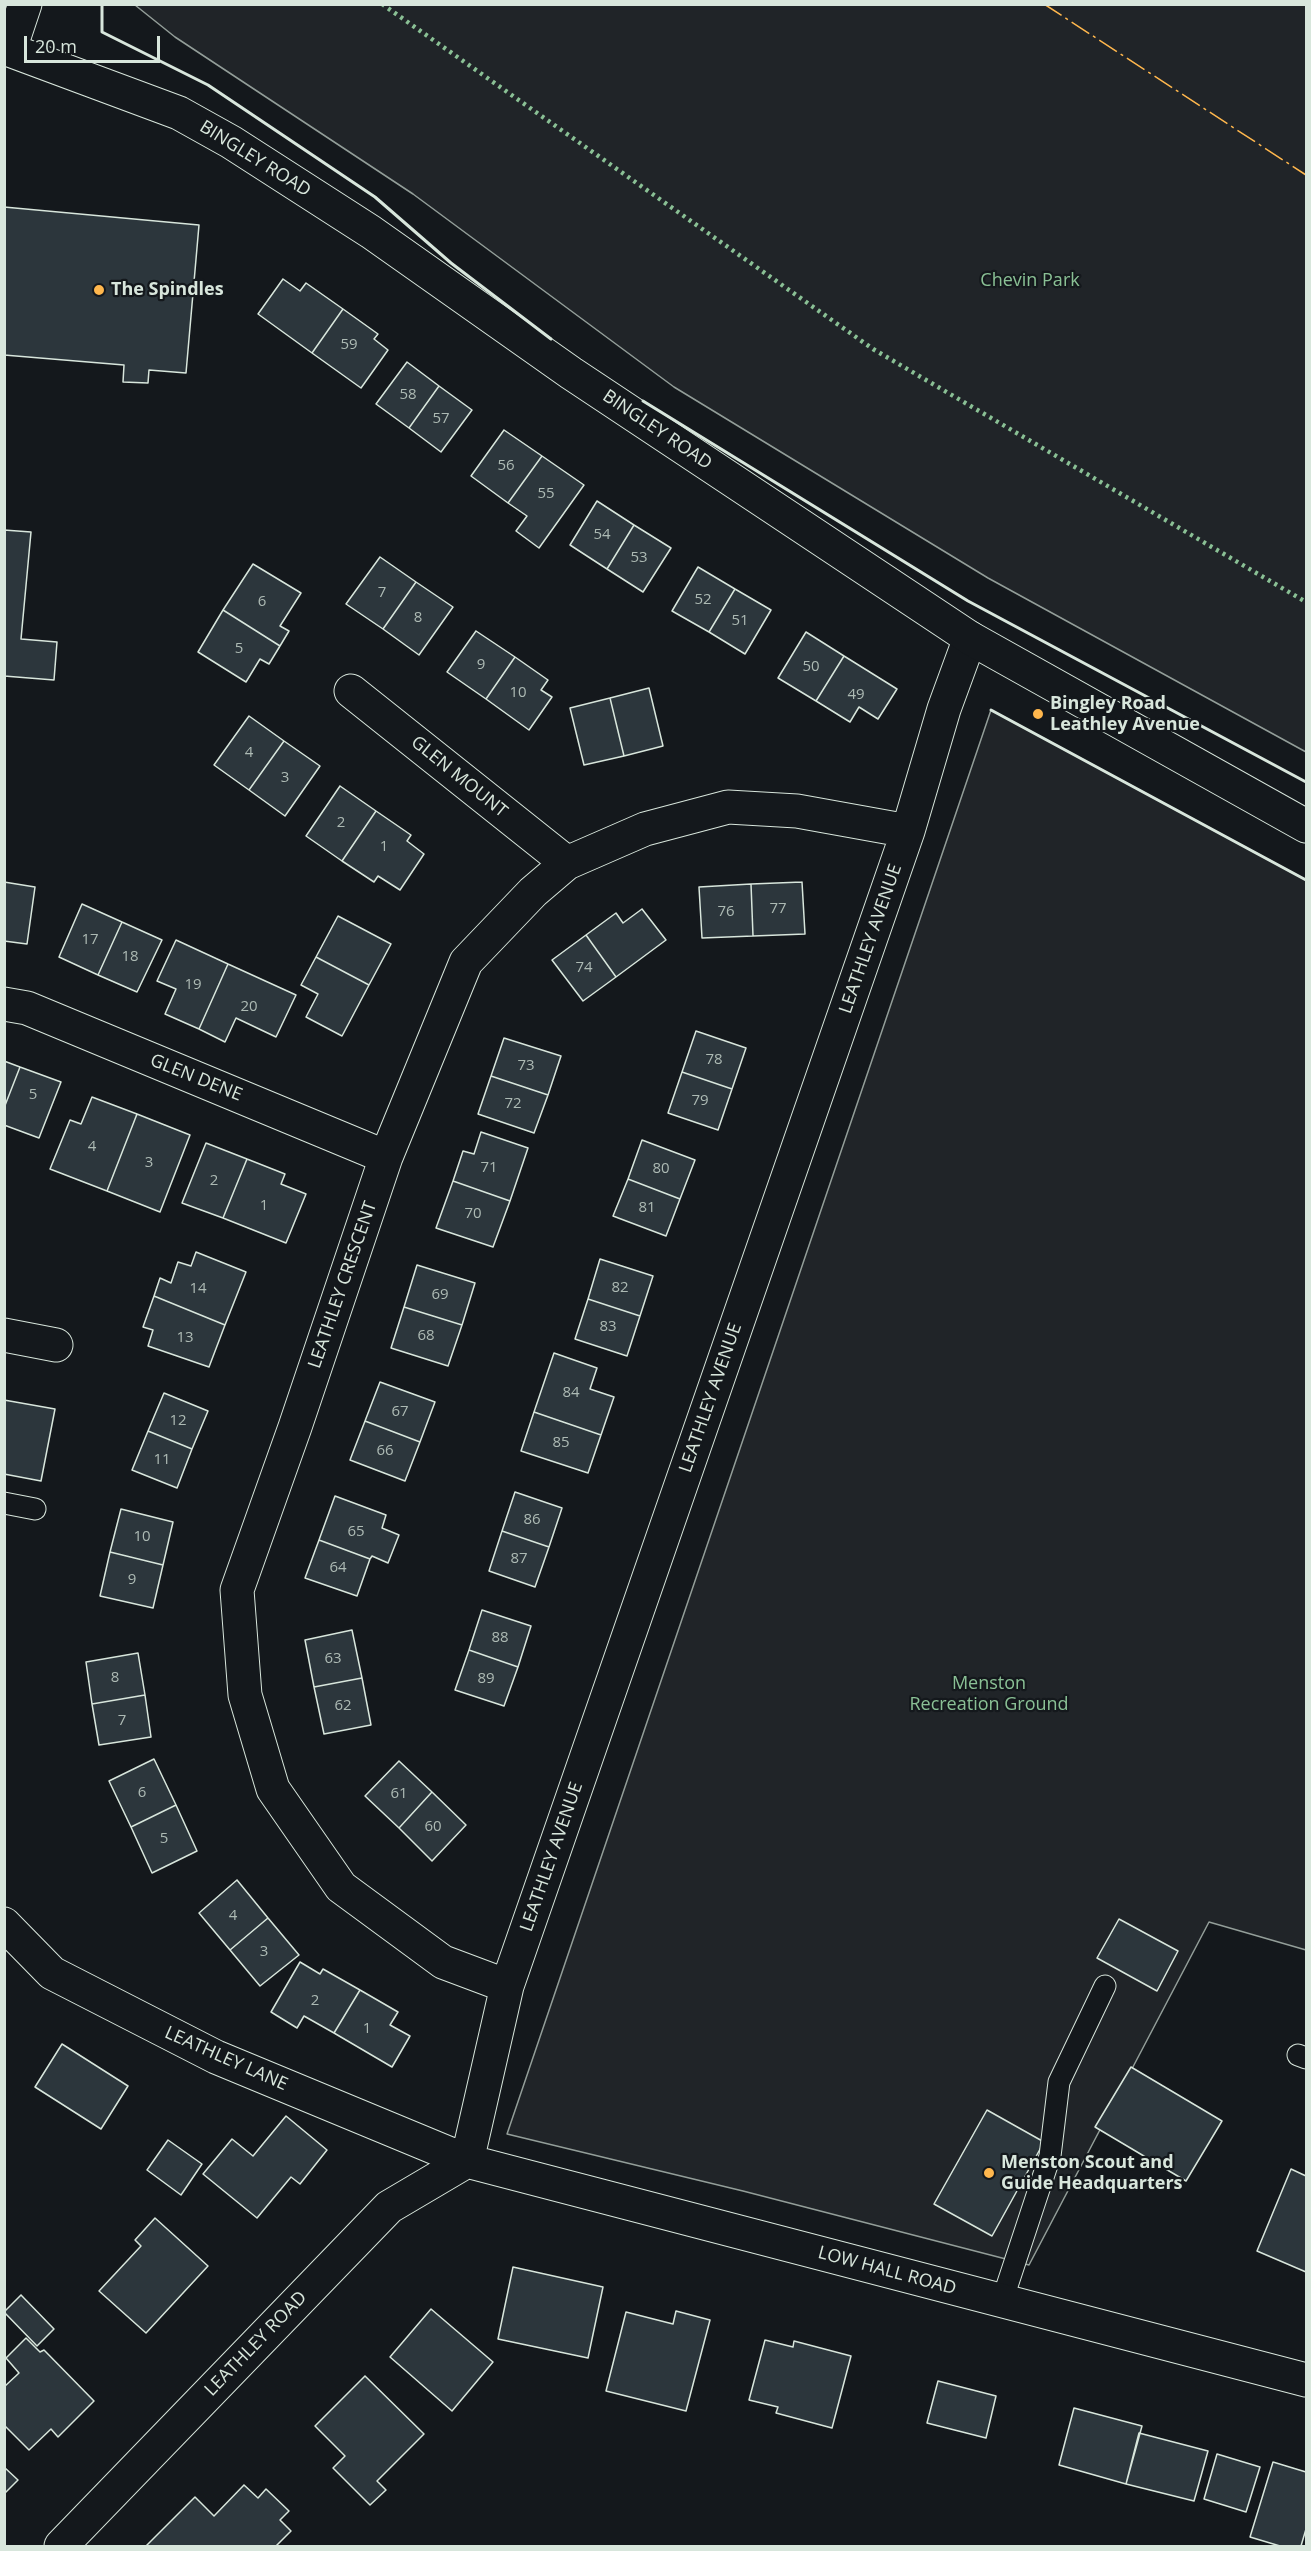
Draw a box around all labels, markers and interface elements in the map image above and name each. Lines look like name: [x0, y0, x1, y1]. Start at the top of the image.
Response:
scale bar: [27, 24, 164, 62]
text: 20 m: [35, 34, 77, 58]
street label: BINGLEY ROAD: [195, 116, 315, 202]
park label: Chevin Park: [980, 270, 1080, 292]
place label: The Spindles: [111, 279, 224, 301]
marker: The Spindles: [92, 283, 106, 297]
house number: 59: [340, 336, 358, 354]
house number: 58: [399, 386, 417, 404]
street label: BINGLEY ROAD: [598, 386, 716, 474]
house number: 57: [432, 410, 450, 428]
house number: 56: [497, 457, 515, 475]
house number: 55: [537, 485, 555, 503]
house number: 54: [593, 526, 611, 544]
house number: 53: [630, 549, 648, 567]
house number: 7: [378, 584, 386, 602]
house number: 52: [694, 591, 712, 609]
house number: 6: [258, 593, 266, 611]
house number: 8: [414, 609, 422, 627]
house number: 51: [731, 612, 749, 630]
house number: 5: [235, 640, 243, 658]
house number: 9: [477, 656, 485, 674]
house number: 50: [802, 658, 820, 676]
house number: 10: [509, 684, 527, 702]
house number: 49: [847, 686, 865, 704]
place label: Bingley Road Leathley Avenue: [1050, 693, 1200, 736]
marker: Bingley Road Leathley Avenue: [1031, 707, 1045, 721]
street label: GLEN MOUNT: [407, 732, 511, 822]
house number: 4: [245, 744, 253, 762]
house number: 3: [281, 769, 289, 787]
house number: 2: [337, 814, 345, 832]
house number: 1: [380, 838, 388, 856]
street label: LEATHLEY AVENUE: [835, 861, 907, 1017]
house number: 77: [769, 900, 787, 918]
house number: 76: [717, 903, 735, 921]
house number: 17: [81, 931, 99, 949]
house number: 18: [121, 948, 139, 966]
house number: 74: [575, 959, 593, 977]
house number: 19: [184, 976, 202, 994]
house number: 20: [240, 998, 258, 1016]
street label: GLEN DENE: [147, 1050, 245, 1106]
house number: 78: [705, 1051, 723, 1069]
house number: 73: [517, 1057, 535, 1075]
house number: 5: [29, 1086, 37, 1104]
house number: 79: [691, 1092, 709, 1110]
house number: 72: [504, 1095, 522, 1113]
house number: 4: [88, 1138, 96, 1156]
house number: 3: [145, 1154, 153, 1172]
house number: 71: [480, 1159, 498, 1177]
house number: 80: [652, 1160, 670, 1178]
house number: 2: [210, 1172, 218, 1190]
house number: 1: [260, 1197, 268, 1215]
street label: LEATHLEY CRESCENT: [304, 1199, 382, 1371]
house number: 81: [638, 1199, 656, 1217]
house number: 70: [464, 1205, 482, 1223]
house number: 82: [611, 1279, 629, 1297]
house number: 14: [189, 1280, 207, 1298]
house number: 69: [431, 1286, 449, 1304]
house number: 83: [599, 1318, 617, 1336]
street label: LEATHLEY AVENUE: [675, 1320, 747, 1476]
house number: 68: [417, 1327, 435, 1345]
house number: 13: [176, 1329, 194, 1347]
house number: 84: [562, 1384, 580, 1402]
house number: 67: [391, 1403, 409, 1421]
house number: 12: [169, 1412, 187, 1430]
house number: 85: [552, 1434, 570, 1452]
house number: 66: [376, 1442, 394, 1460]
house number: 11: [153, 1451, 171, 1469]
house number: 86: [523, 1511, 541, 1529]
house number: 65: [347, 1523, 365, 1541]
house number: 10: [133, 1528, 151, 1546]
house number: 87: [510, 1550, 528, 1568]
house number: 64: [329, 1559, 347, 1577]
house number: 9: [128, 1571, 136, 1589]
house number: 88: [491, 1629, 509, 1647]
house number: 63: [324, 1650, 342, 1668]
house number: 8: [111, 1669, 119, 1687]
house number: 89: [477, 1670, 495, 1688]
park label: Menston Recreation Ground: [909, 1673, 1069, 1716]
house number: 62: [334, 1697, 352, 1715]
house number: 7: [118, 1712, 126, 1730]
street label: LEATHLEY AVENUE: [516, 1779, 588, 1935]
house number: 6: [138, 1784, 146, 1802]
house number: 61: [390, 1785, 408, 1803]
house number: 60: [424, 1818, 442, 1836]
house number: 5: [160, 1830, 168, 1848]
house number: 4: [229, 1907, 237, 1925]
house number: 3: [260, 1943, 268, 1961]
house number: 2: [311, 1992, 319, 2010]
house number: 1: [363, 2020, 371, 2038]
street label: LEATHLEY LANE: [161, 2022, 291, 2096]
place label: Menston Scout and Guide Headquarters: [1001, 2152, 1183, 2194]
marker: Menston Scout and Guide Headquarters: [982, 2166, 996, 2180]
street label: LOW HALL ROAD: [815, 2242, 959, 2300]
street label: LEATHLEY ROAD: [200, 2287, 312, 2401]

